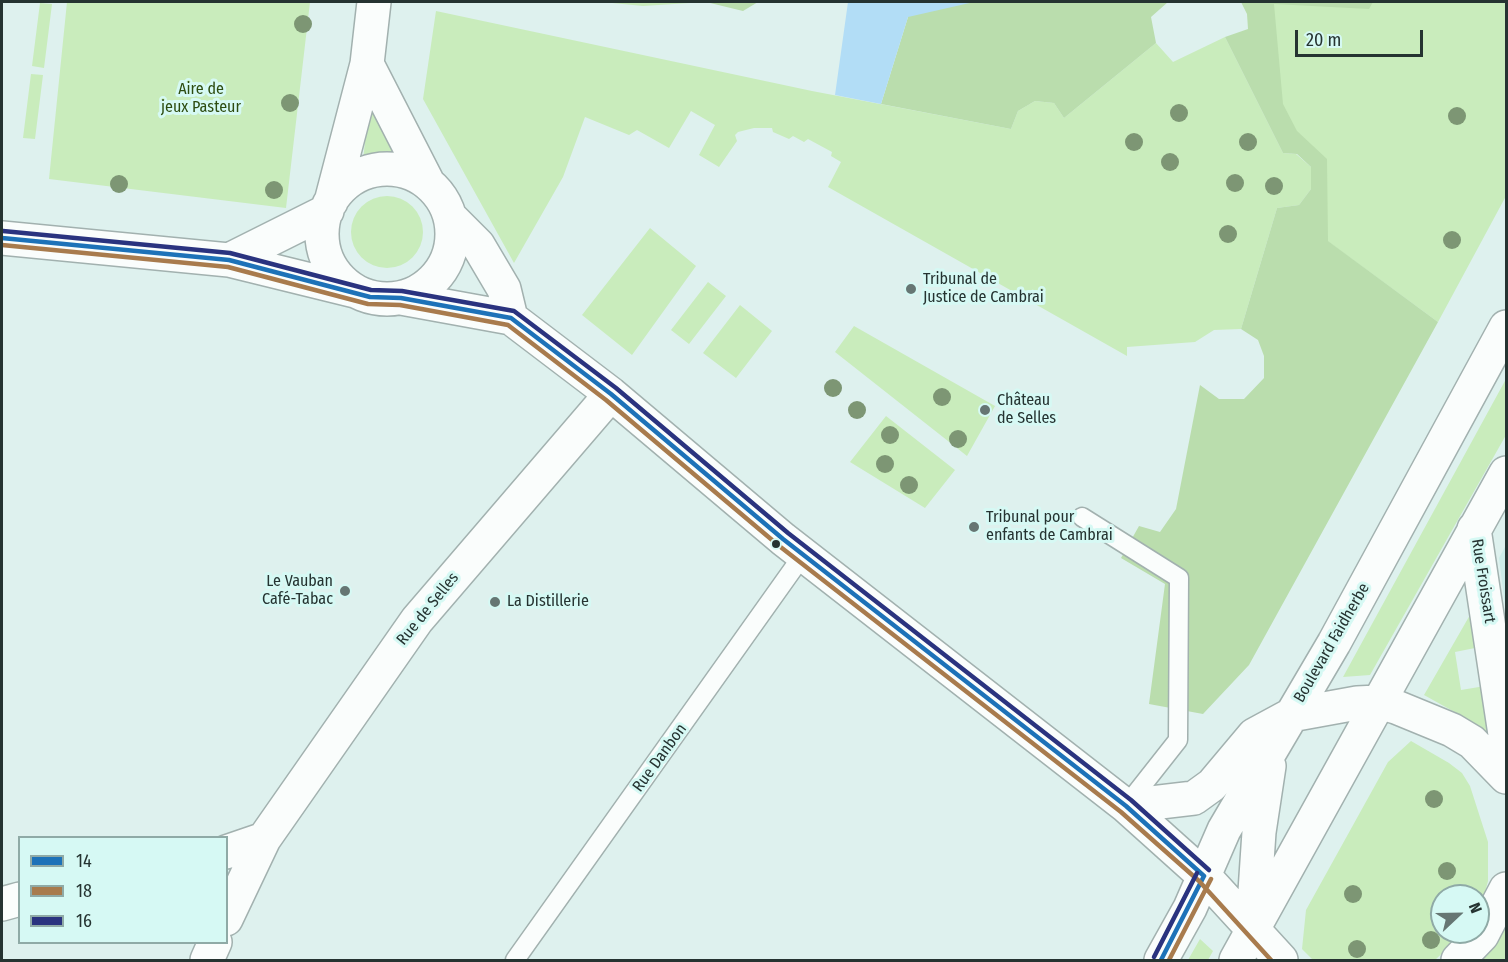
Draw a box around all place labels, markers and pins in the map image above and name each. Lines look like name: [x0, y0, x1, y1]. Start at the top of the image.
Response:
place label: Tribunal de Justice de Cambrai: [923, 270, 1044, 308]
marker: Tribunal de Justice de Cambrai: [904, 282, 918, 296]
place label: Château de Selles: [997, 391, 1056, 429]
marker: Château de Selles: [978, 403, 992, 417]
place label: Tribunal pour enfants de Cambrai: [986, 508, 1113, 546]
marker: Tribunal pour enfants de Cambrai: [967, 520, 981, 534]
unlabelled marker: [770, 538, 782, 550]
place label: Le Vauban Café-Tabac: [262, 572, 333, 610]
marker: Le Vauban Café-Tabac: [338, 584, 352, 598]
place label: La Distillerie: [507, 592, 589, 612]
marker: La Distillerie: [488, 595, 502, 609]

